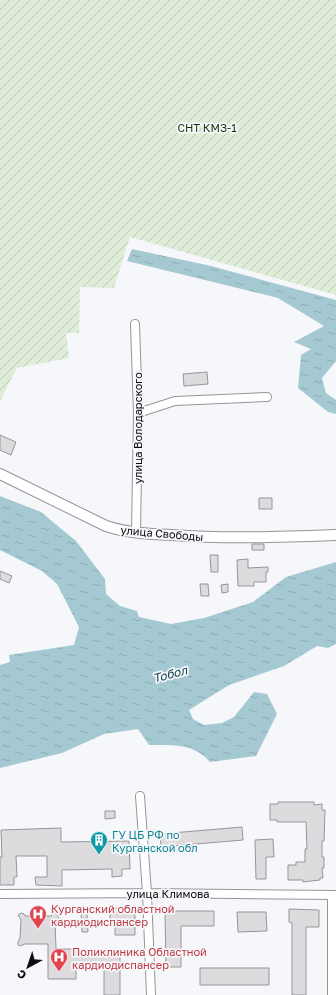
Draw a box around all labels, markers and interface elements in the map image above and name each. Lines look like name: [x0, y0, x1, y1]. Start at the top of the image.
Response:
park label: СНТ КМЗ-1: [177, 121, 237, 134]
street label: улица Володарского: [131, 372, 144, 484]
street label: улица Свободы: [120, 523, 204, 543]
water label: Тобол: [151, 662, 190, 686]
place label: ГУ ЦБ РФ по Курганской обл: [112, 828, 198, 854]
building icon: ГУ ЦБ РФ по Курганской обл: [89, 830, 109, 855]
street label: улица Климова: [127, 887, 210, 900]
place label: Курганский областной кардиодиспансер: [51, 902, 175, 928]
hospital icon: Курганский областной кардиодиспансер: [28, 904, 48, 929]
place label: Поликлиника Областной кардиодиспансер: [72, 945, 207, 971]
north arrow: [8, 947, 48, 987]
hospital icon: Поликлиника Областной кардиодиспансер: [49, 947, 69, 972]
text: С: [14, 967, 28, 983]

